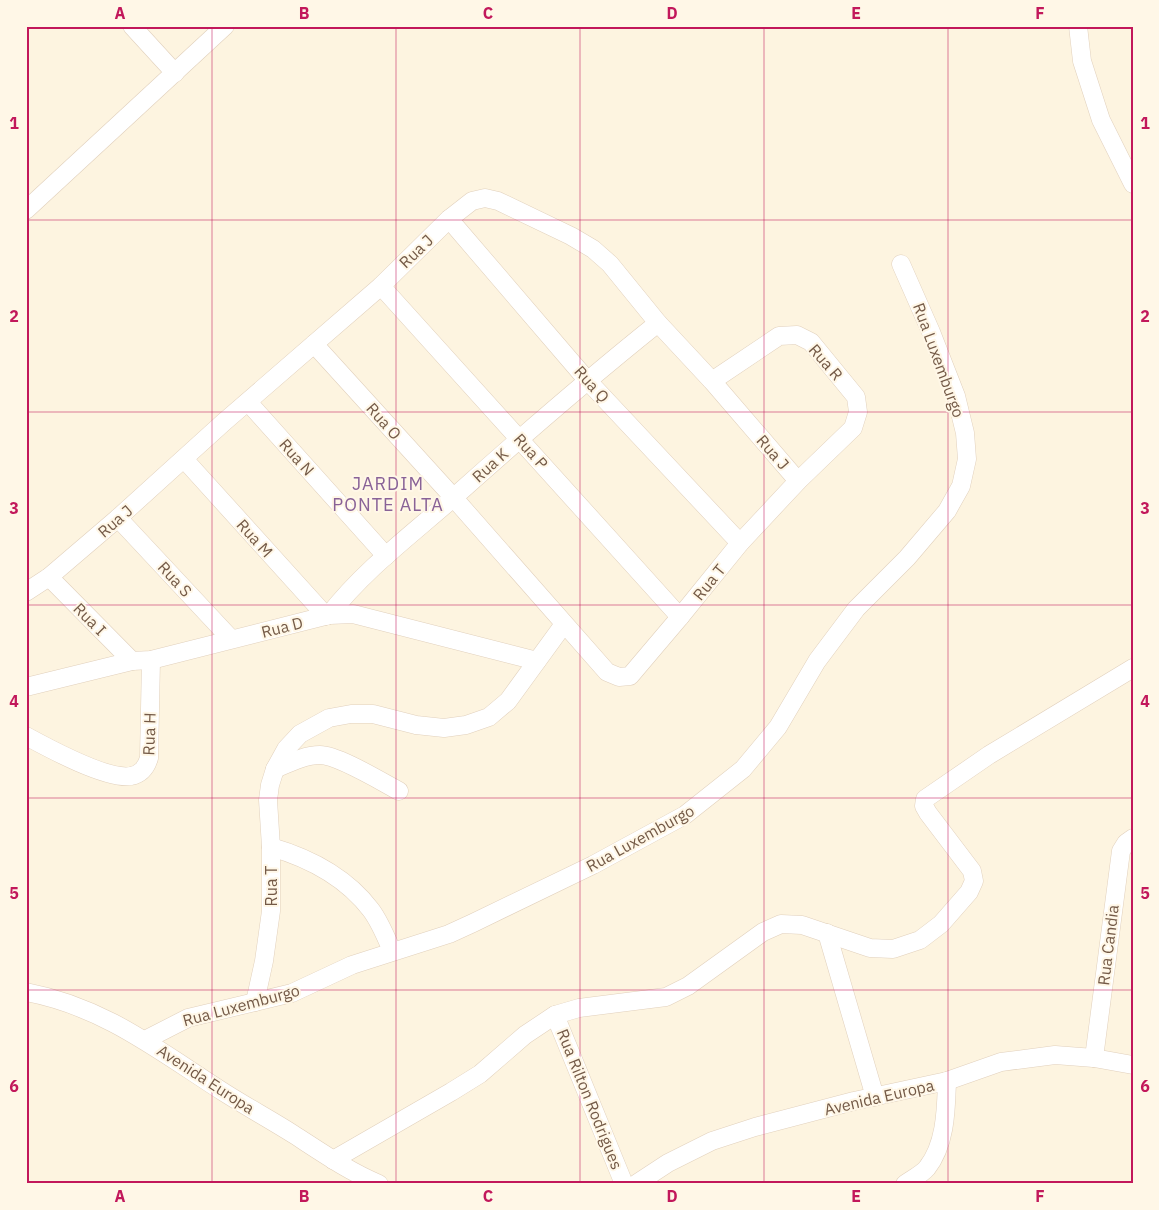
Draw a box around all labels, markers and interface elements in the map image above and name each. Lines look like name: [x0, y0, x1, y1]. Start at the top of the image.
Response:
text: A: [115, 3, 126, 23]
text: B: [299, 3, 310, 23]
text: C: [483, 3, 493, 23]
text: D: [666, 3, 678, 23]
text: E: [851, 3, 861, 23]
text: F: [1035, 3, 1045, 23]
text: 1: [9, 113, 19, 133]
text: 1: [1140, 113, 1150, 133]
street label: Rua J: [395, 230, 437, 272]
street label: Rua Luxemburgo: [909, 300, 969, 420]
text: 2: [9, 306, 19, 326]
text: 2: [1140, 306, 1150, 326]
street label: Rua R: [805, 340, 847, 384]
street label: Rua Q: [570, 361, 614, 407]
street label: Rua O: [362, 398, 406, 444]
street label: Rua P: [510, 429, 552, 473]
street label: Rua J: [752, 430, 794, 474]
street label: Rua N: [275, 434, 319, 480]
street label: Rua K: [468, 444, 512, 486]
district label: JARDIM PONTE ALTA: [332, 472, 444, 516]
text: 3: [9, 498, 19, 518]
text: 3: [1140, 498, 1150, 518]
street label: Rua J: [93, 500, 137, 542]
street label: Rua M: [233, 515, 277, 561]
street label: Rua S: [154, 557, 196, 601]
street label: Rua T: [688, 560, 730, 604]
street label: Rua I: [69, 598, 111, 640]
street label: Rua D: [259, 612, 305, 642]
text: 4: [9, 691, 19, 711]
text: 4: [1140, 691, 1150, 711]
street label: Rua H: [138, 712, 160, 756]
street label: Rua Luxemburgo: [582, 800, 698, 876]
street label: Rua T: [261, 866, 281, 906]
text: 5: [9, 883, 19, 903]
text: 5: [1140, 883, 1150, 903]
street label: Rua Candia: [1093, 903, 1123, 986]
street label: Rua Luxemburgo: [180, 980, 302, 1030]
street label: Rua Rilton Rodrigues: [553, 1026, 627, 1172]
street label: Avenida Europa: [154, 1040, 259, 1118]
street label: Avenida Europa: [822, 1075, 936, 1119]
text: 6: [9, 1076, 19, 1096]
text: 6: [1140, 1076, 1150, 1096]
text: A: [115, 1186, 126, 1206]
text: B: [299, 1186, 310, 1206]
text: C: [483, 1186, 493, 1206]
text: D: [666, 1186, 678, 1206]
text: E: [851, 1186, 861, 1206]
text: F: [1035, 1186, 1045, 1206]

